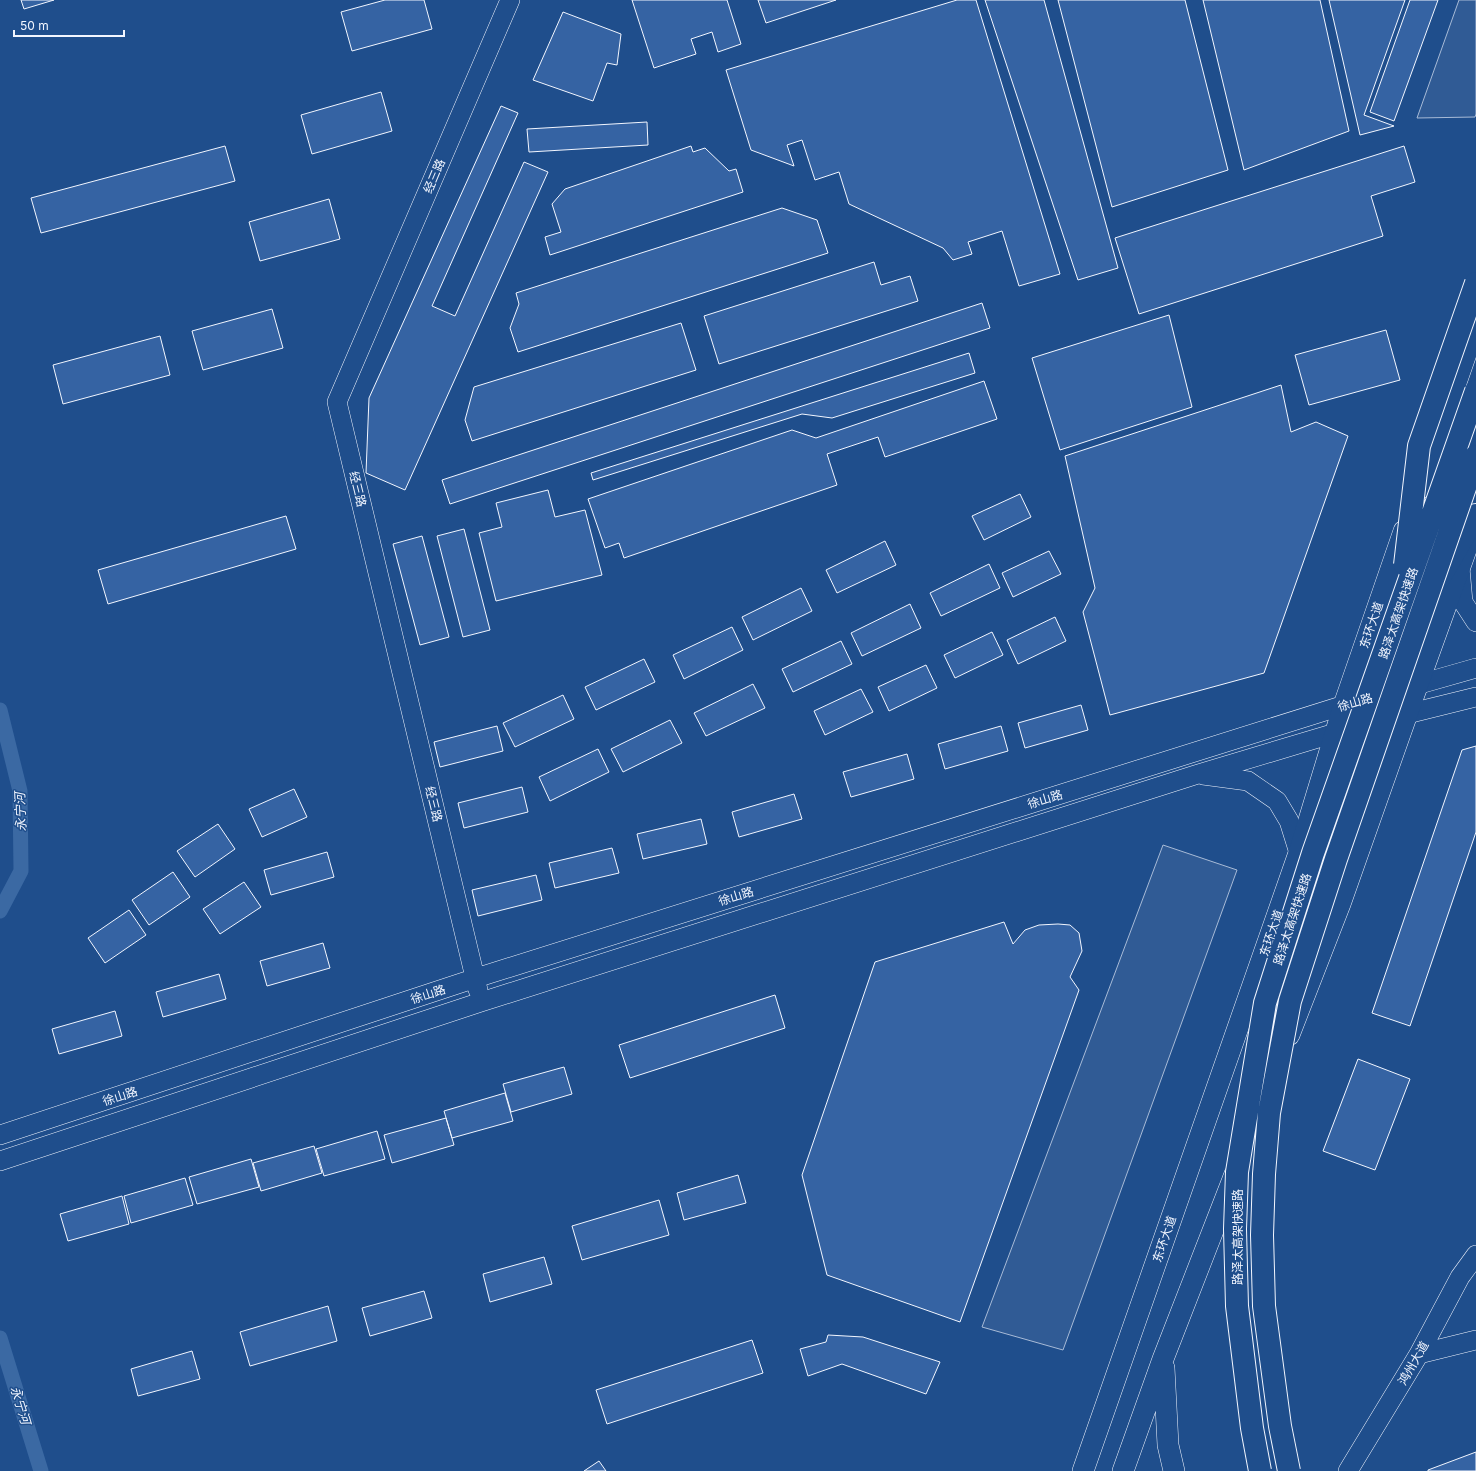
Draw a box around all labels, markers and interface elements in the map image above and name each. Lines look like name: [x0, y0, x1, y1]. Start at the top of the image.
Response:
scale bar: [14, 12, 124, 38]
text: 50 m: [20, 18, 49, 33]
street label: 经三路: [420, 156, 448, 196]
street label: 经三路: [346, 470, 370, 508]
street label: 路泽太高架快速路: [1375, 565, 1421, 661]
street label: 东环大道: [1356, 600, 1386, 650]
street label: 徐山路: [1336, 690, 1374, 714]
street label: 经三路: [422, 785, 446, 823]
street label: 徐山路: [1026, 787, 1064, 811]
water label: 永宁河: [11, 789, 29, 832]
street label: 路泽太高架快速路: [1270, 871, 1314, 967]
street label: 徐山路: [717, 884, 755, 908]
street label: 东环大道: [1256, 908, 1286, 958]
street label: 徐山路: [409, 981, 447, 1007]
street label: 徐山路: [101, 1083, 139, 1109]
street label: 路泽太高架快速路: [1230, 1189, 1245, 1285]
street label: 东环大道: [1149, 1214, 1179, 1264]
street label: 鸿州大道: [1395, 1338, 1431, 1388]
water label: 永宁河: [8, 1384, 35, 1429]

